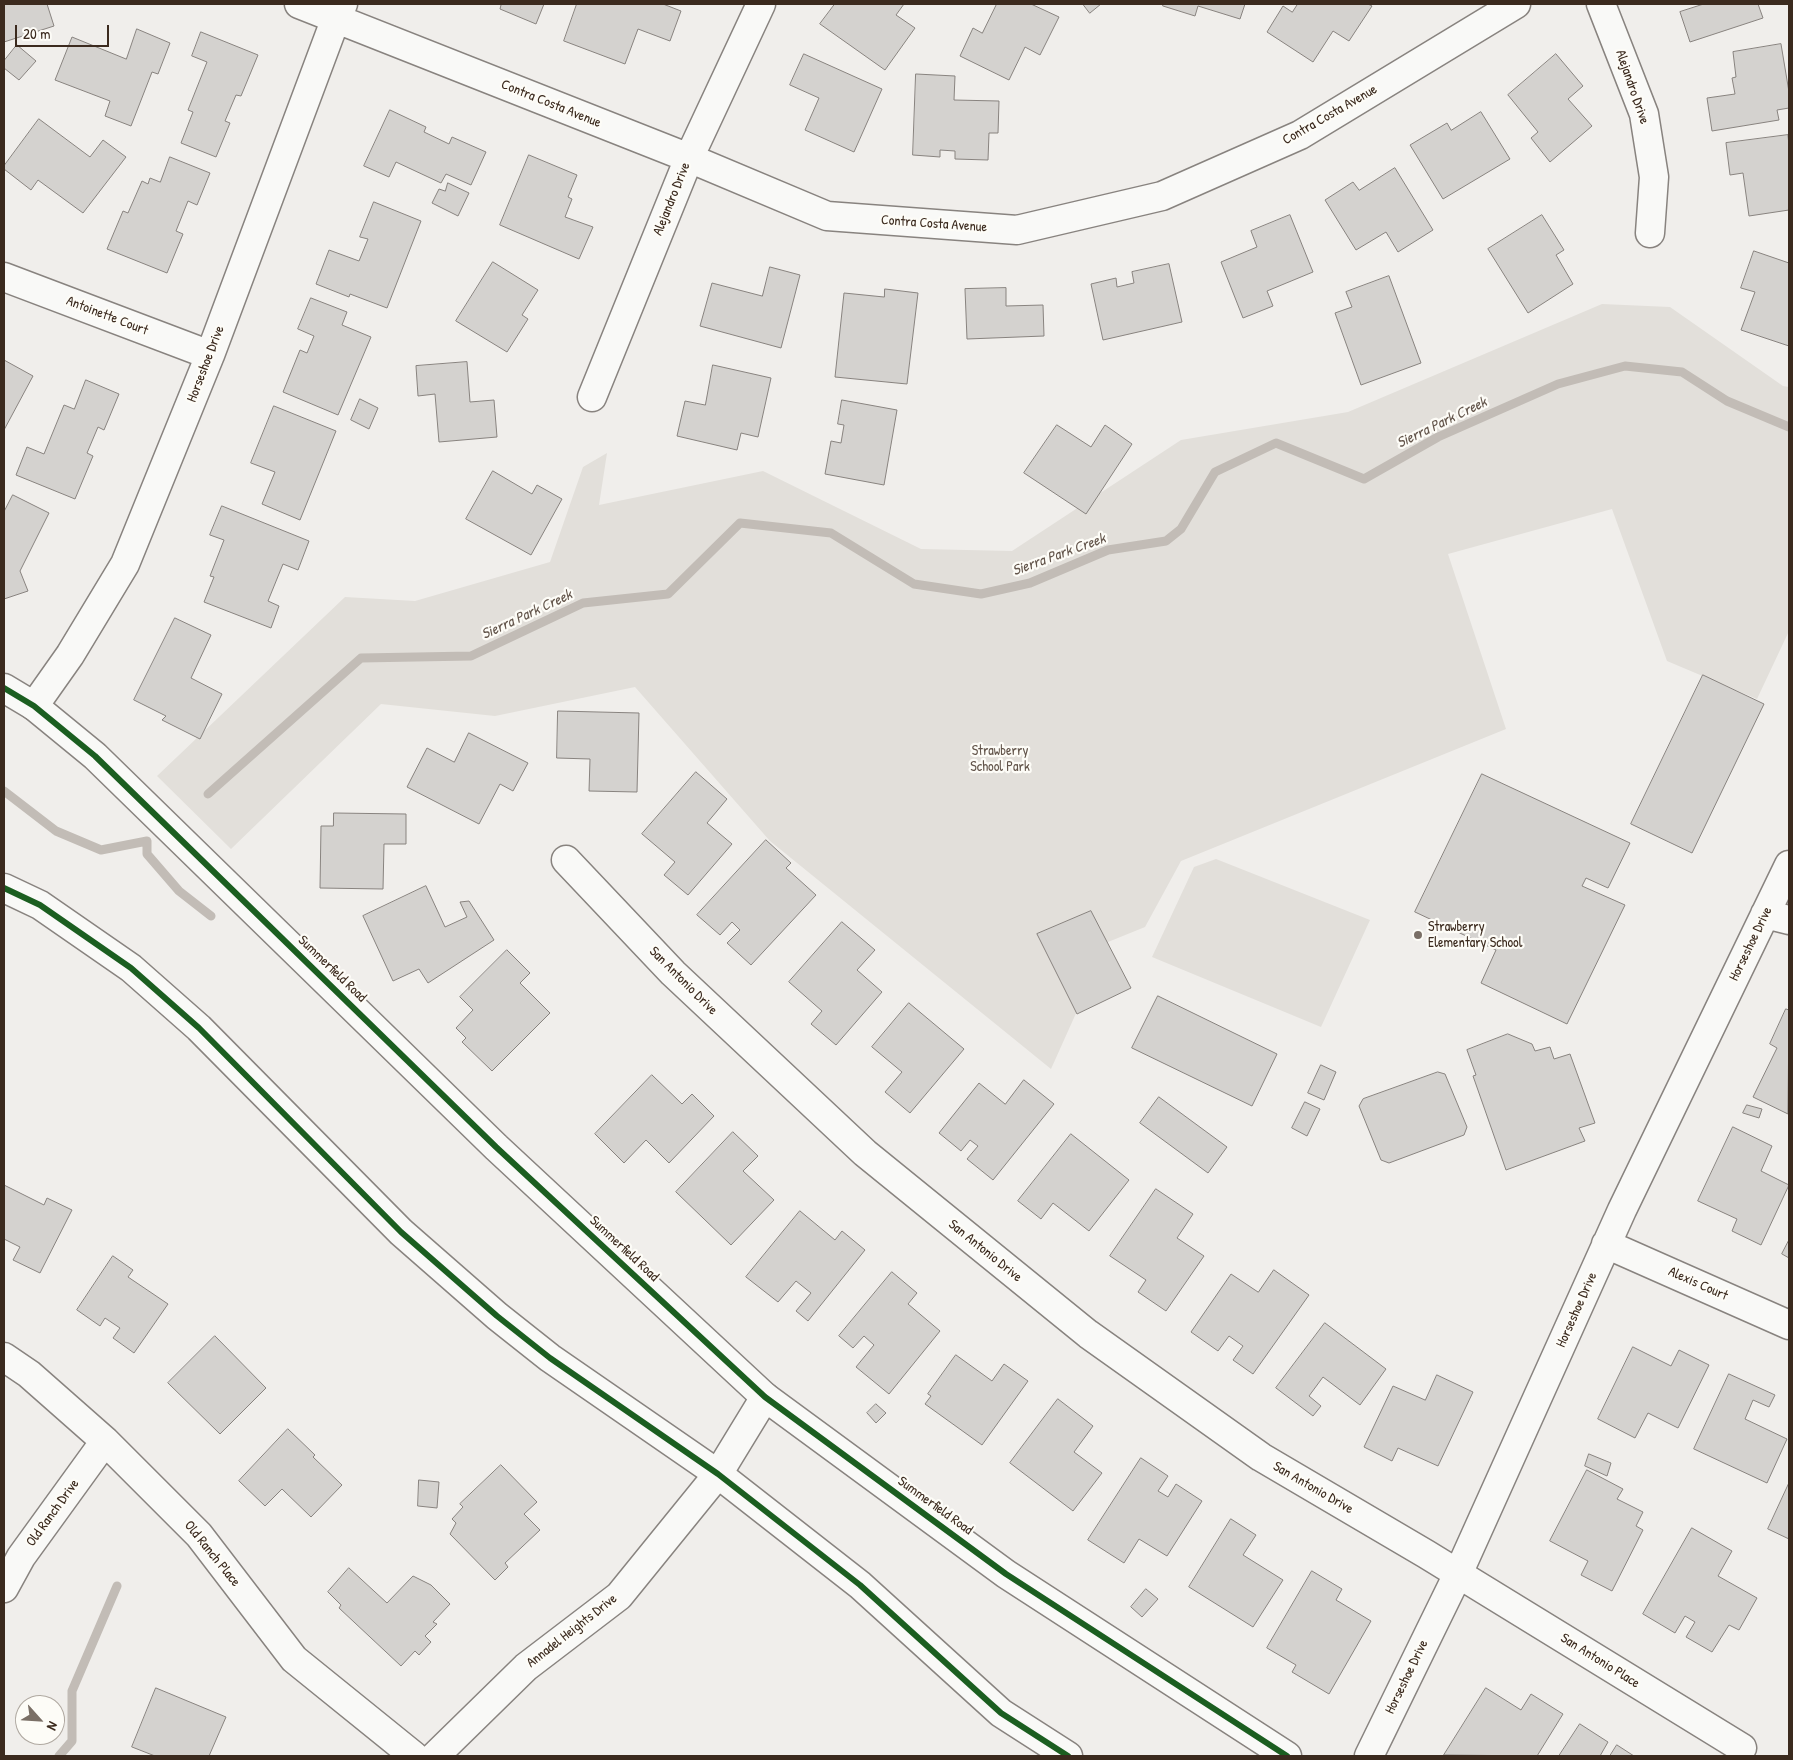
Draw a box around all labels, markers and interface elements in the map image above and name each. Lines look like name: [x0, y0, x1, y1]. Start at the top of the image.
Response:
scale bar: [18, 15, 111, 47]
text: 20 m: [23, 23, 50, 44]
street label: Alejandro Drive: [1611, 48, 1653, 126]
street label: Contra Costa Avenue: [499, 76, 603, 132]
street label: Contra Costa Avenue: [1280, 81, 1380, 149]
street label: Alejandro Drive: [650, 160, 694, 238]
street label: Contra Costa Avenue: [880, 212, 988, 236]
street label: Antoinette Court: [64, 293, 150, 339]
street label: Horseshoe Drive: [184, 323, 228, 405]
water label: Sierra Park Creek: [1394, 393, 1490, 453]
water label: Sierra Park Creek: [1010, 530, 1108, 580]
water label: Sierra Park Creek: [479, 586, 575, 644]
park label: Strawberry School Park: [970, 743, 1030, 776]
street label: Horseshoe Drive: [1726, 904, 1776, 984]
place label: Strawberry Elementary School: [1428, 919, 1522, 952]
marker: Strawberry Elementary School: [1412, 929, 1424, 941]
street label: Summerfield Road: [294, 932, 370, 1006]
street label: San Antonio Drive: [645, 943, 721, 1019]
street label: Summerfield Road: [586, 1213, 662, 1285]
street label: San Antonio Drive: [945, 1216, 1025, 1286]
street label: Alexis Court: [1666, 1263, 1730, 1305]
street label: Horseshoe Drive: [1553, 1270, 1601, 1350]
street label: San Antonio Drive: [1270, 1458, 1356, 1518]
street label: Summerfield Road: [894, 1473, 976, 1539]
street label: Old Ranch Drive: [23, 1476, 83, 1550]
street label: Old Ranch Place: [180, 1518, 244, 1590]
street label: Annadel Heights Drive: [523, 1590, 621, 1672]
street label: San Antonio Place: [1557, 1630, 1643, 1692]
street label: Horseshoe Drive: [1382, 1637, 1432, 1717]
north arrow: [15, 1695, 65, 1745]
text: N: [43, 1719, 63, 1734]

